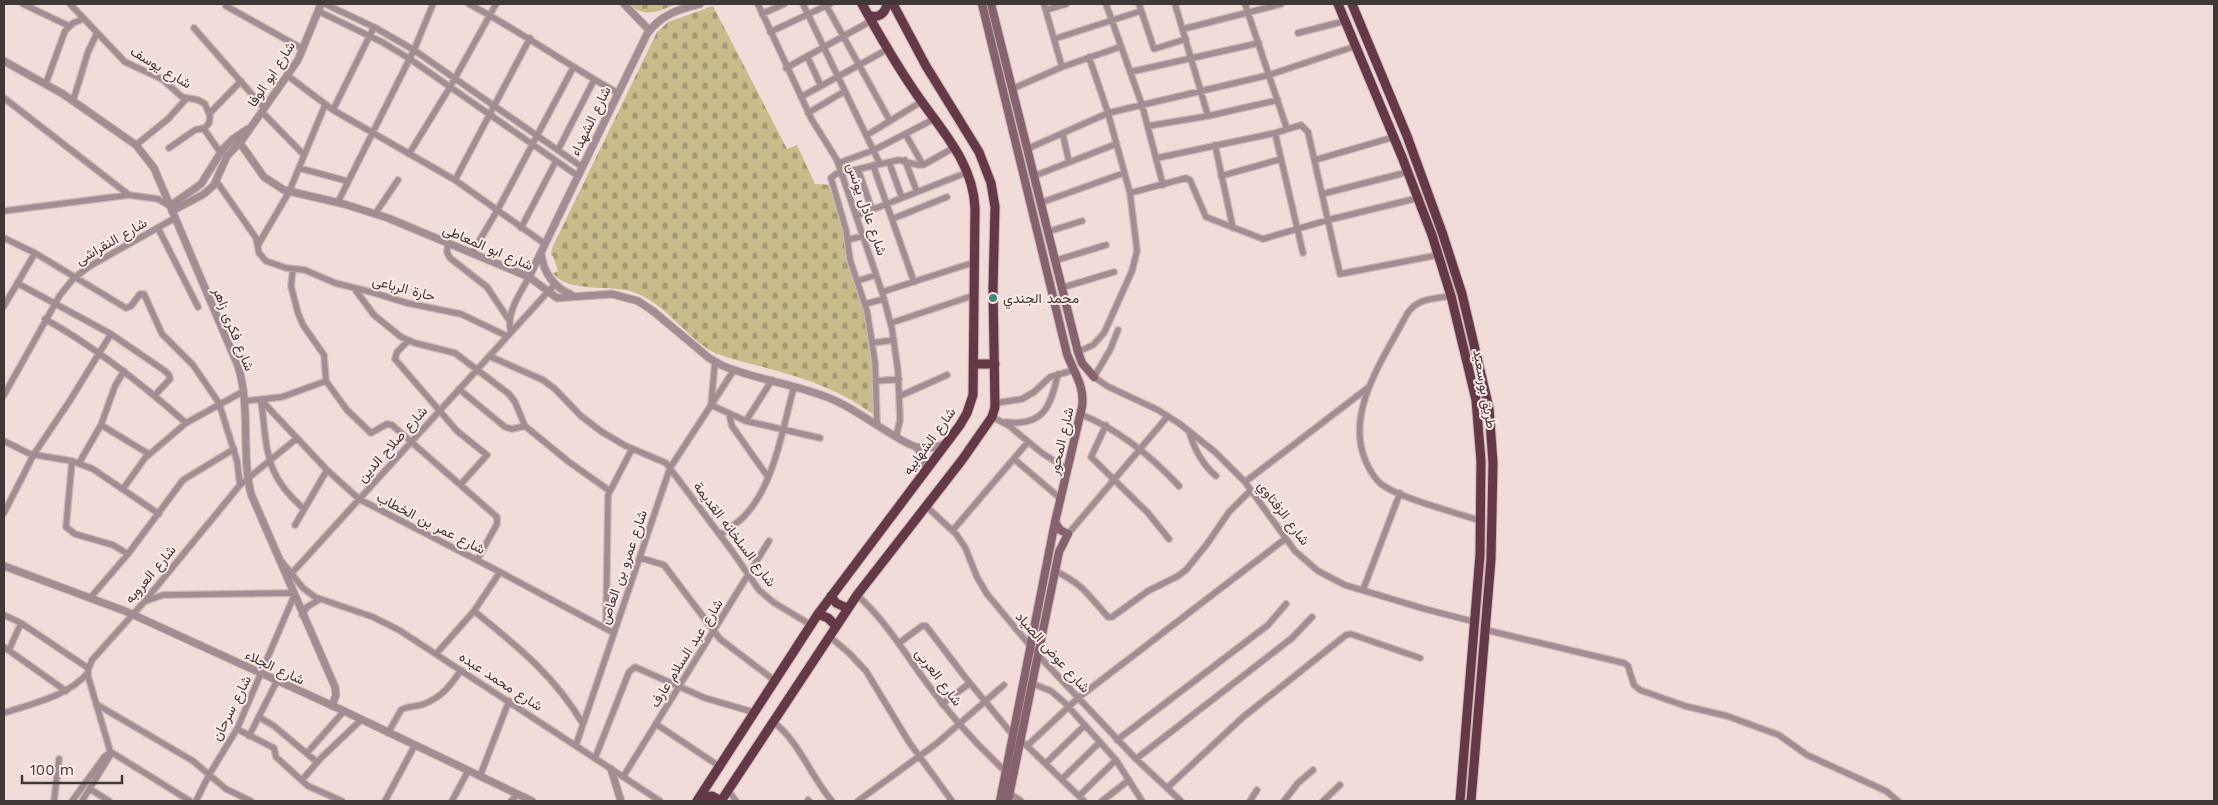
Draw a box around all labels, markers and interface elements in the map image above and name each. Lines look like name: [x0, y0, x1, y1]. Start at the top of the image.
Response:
street label: شارع ابو الوفا: [244, 38, 301, 111]
street label: شارع يوسف: [126, 43, 194, 94]
street label: شارع الشهداء: [566, 84, 616, 160]
street label: شارع عادل يونس: [841, 161, 890, 258]
street label: شارع النقراشى: [72, 214, 151, 270]
street label: شارع ابو المعاطى: [439, 221, 536, 276]
street label: حارة الرباعى: [370, 272, 437, 305]
street label: شارع فكرى زاهر: [207, 284, 258, 374]
place label: محمد الجندي: [1003, 290, 1079, 310]
marker: محمد الجندي: [987, 292, 999, 304]
street label: طريق بورسعيد: [1469, 348, 1500, 430]
street label: شارع صلاح الدين: [354, 403, 433, 487]
street label: شارع الشهابيه: [899, 404, 961, 479]
street label: شارع المحور: [1045, 406, 1079, 478]
street label: شارع السلخانه القديمة: [688, 478, 780, 591]
street label: شارع الزفتاوي: [1251, 478, 1313, 551]
street label: شارع عمر بن الخطاب: [373, 489, 488, 560]
street label: شارع عمرو بن العاص: [596, 508, 653, 627]
street label: شارع العروبه: [121, 542, 181, 608]
street label: شارع عبد السلام عارف: [646, 596, 728, 712]
street label: شارع عوض الصياد: [1010, 608, 1094, 698]
street label: شارع العربى: [910, 645, 966, 711]
street label: شارع الجلاء: [241, 646, 307, 690]
street label: شارع محمد عبده: [455, 648, 546, 716]
street label: شارع سرحان: [208, 673, 257, 745]
scale bar: [22, 752, 122, 784]
text: 100 m: [30, 761, 74, 779]

